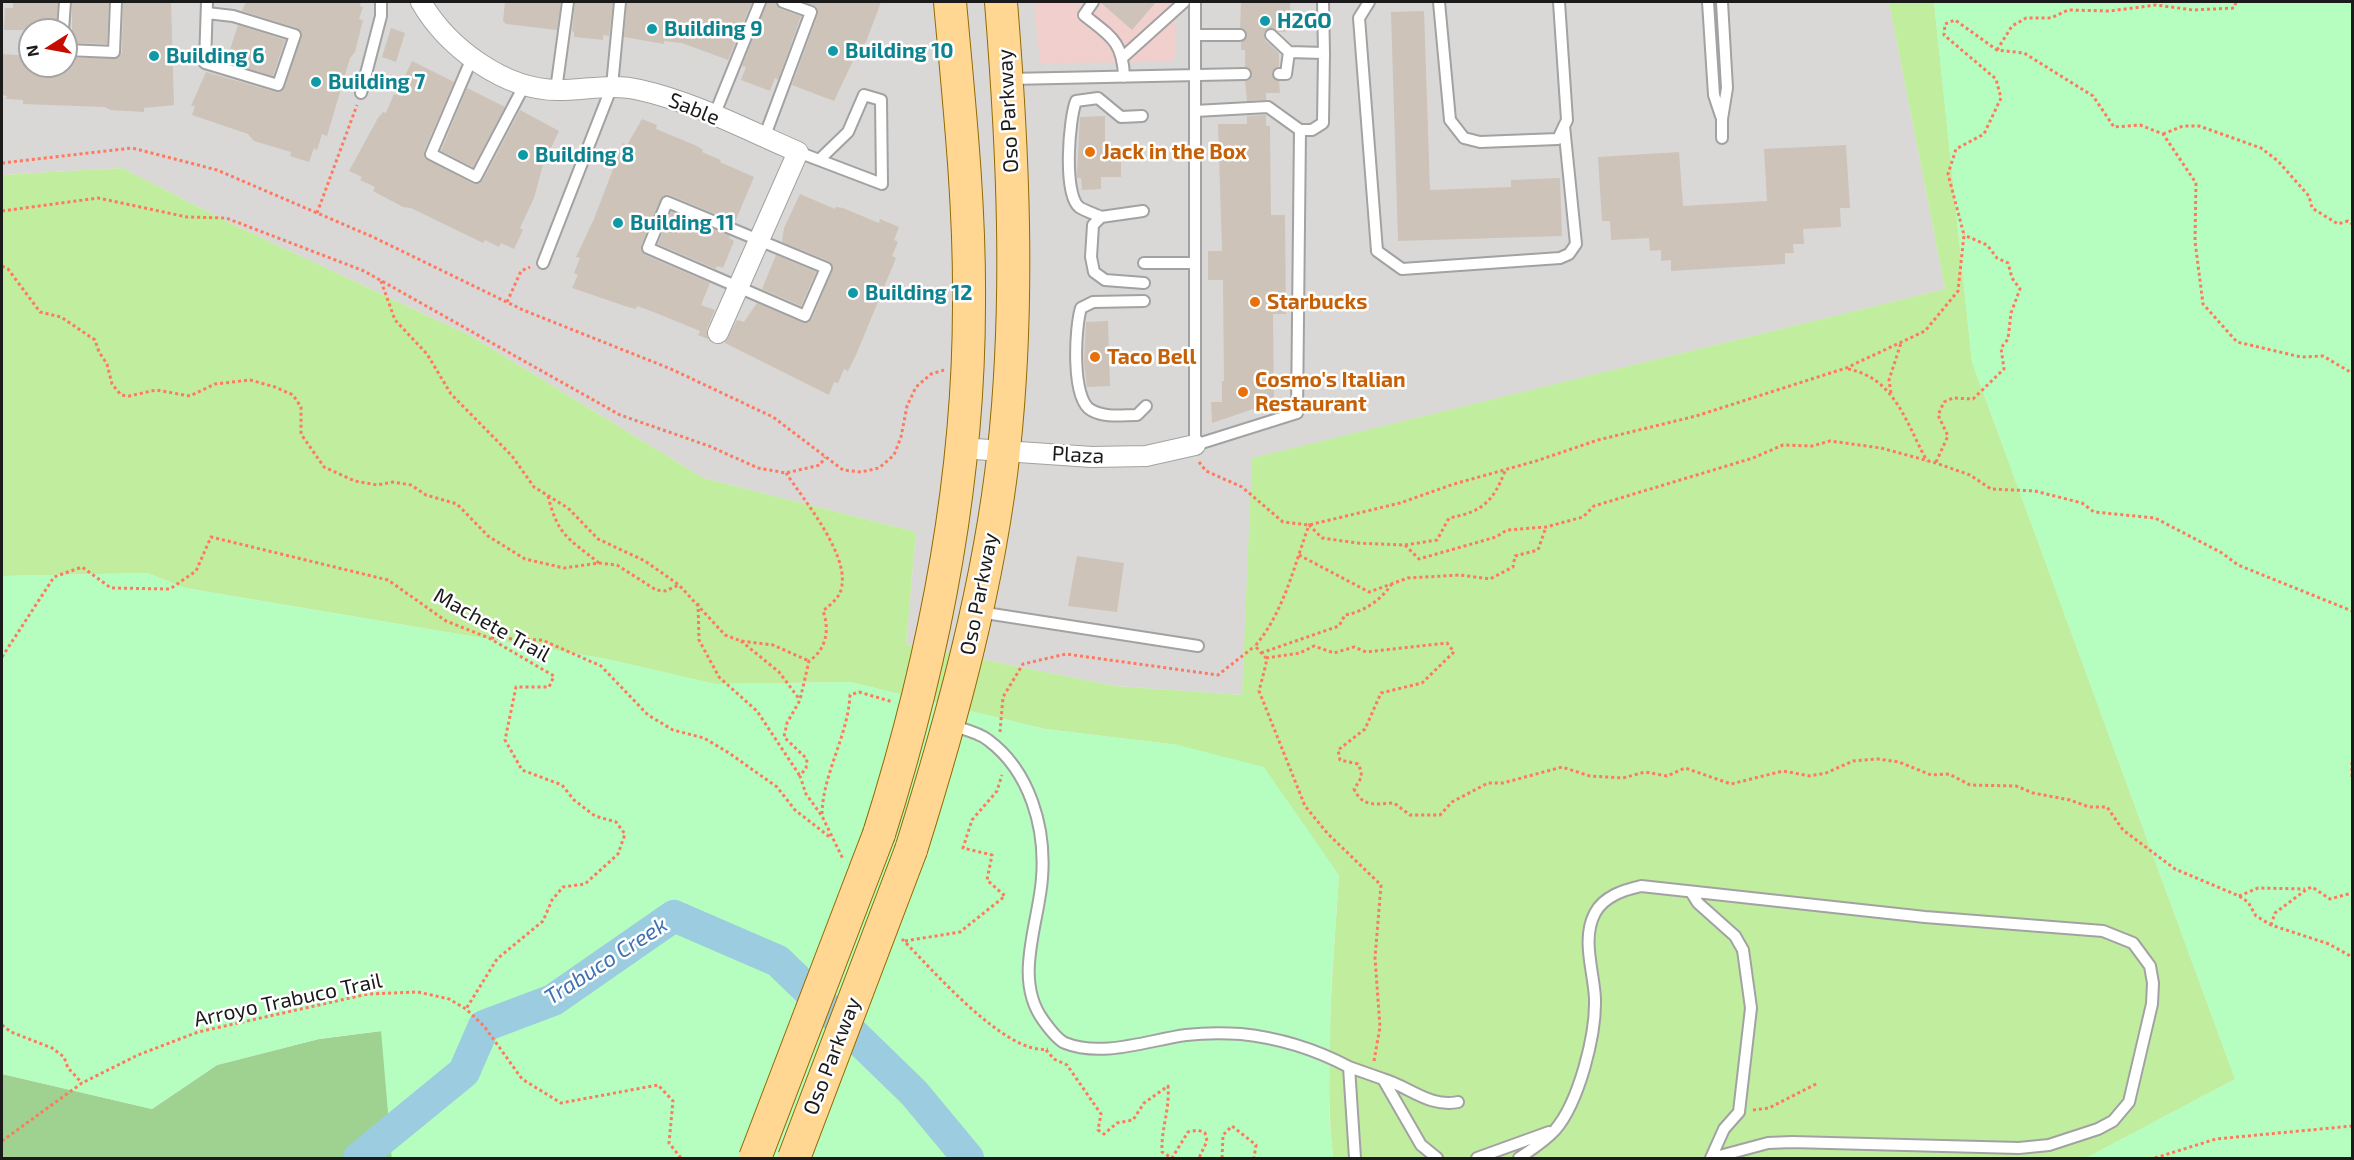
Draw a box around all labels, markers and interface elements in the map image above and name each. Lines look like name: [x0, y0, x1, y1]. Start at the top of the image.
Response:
place label: H2GO: [1277, 8, 1332, 34]
marker: H2GO: [1258, 14, 1272, 28]
place label: Building 9: [664, 16, 763, 42]
north arrow: [18, 18, 78, 78]
marker: Building 9: [645, 22, 659, 36]
place label: Building 10: [845, 38, 954, 64]
place label: Building 6: [166, 43, 265, 69]
text: N: [21, 44, 42, 59]
marker: Building 10: [826, 44, 840, 58]
street label: Oso Parkway: [992, 48, 1024, 174]
marker: Building 6: [147, 49, 161, 63]
place label: Building 7: [328, 69, 425, 95]
marker: Building 7: [309, 75, 323, 89]
street label: Sable: [665, 87, 723, 131]
place label: Jack in the Box: [1102, 139, 1247, 165]
place label: Building 8: [535, 142, 634, 168]
marker: Jack in the Box: [1083, 145, 1097, 159]
marker: Building 8: [516, 148, 530, 162]
place label: Building 11: [630, 210, 734, 236]
marker: Building 11: [611, 216, 625, 230]
place label: Building 12: [865, 280, 973, 306]
marker: Building 12: [846, 286, 860, 300]
place label: Starbucks: [1267, 289, 1367, 315]
marker: Starbucks: [1248, 295, 1262, 309]
place label: Taco Bell: [1107, 344, 1196, 370]
marker: Taco Bell: [1088, 350, 1102, 364]
place label: Cosmo's Italian Restaurant: [1255, 367, 1406, 417]
marker: Cosmo's Italian Restaurant: [1236, 385, 1250, 399]
street label: Plaza: [1051, 441, 1105, 469]
street label: Oso Parkway: [955, 531, 1003, 657]
street label: Machete Trail: [429, 583, 555, 667]
water label: Trabuco Creek: [540, 912, 672, 1010]
street label: Arroyo Trabuco Trail: [192, 968, 384, 1032]
street label: Oso Parkway: [798, 994, 866, 1118]

